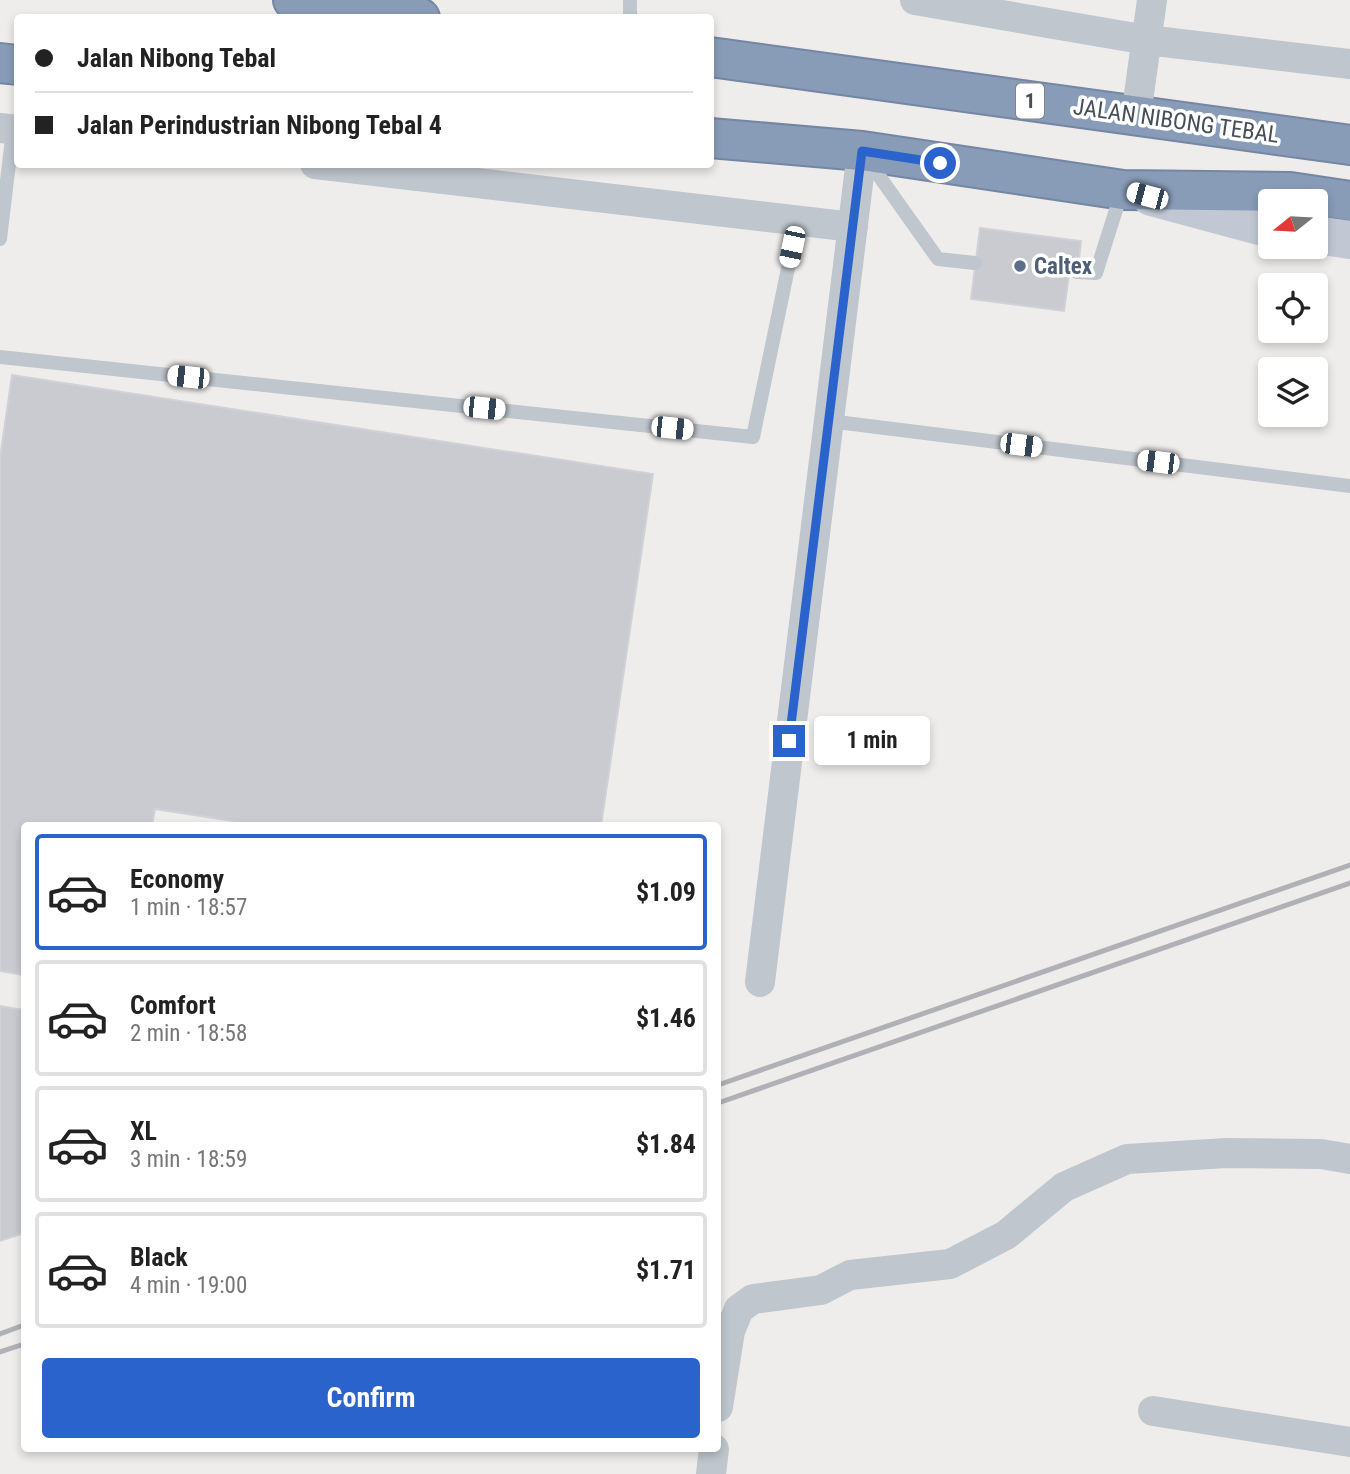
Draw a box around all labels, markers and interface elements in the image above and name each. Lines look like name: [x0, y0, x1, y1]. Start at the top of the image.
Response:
text: Jalan Nibong Tebal: [77, 43, 276, 73]
road number: 1: [1016, 84, 1044, 119]
street label: JALAN NIBONG TEBAL: [1071, 93, 1281, 149]
text: Jalan Perindustrian Nibong Tebal 4: [77, 110, 442, 140]
route start: [924, 147, 956, 179]
car: [1124, 180, 1171, 212]
north arrow: [1258, 189, 1328, 259]
map controls: [1258, 189, 1328, 427]
car: [778, 224, 807, 270]
place label: Caltex: [1034, 253, 1093, 280]
marker: Caltex: [1012, 258, 1028, 274]
button: locate: [1258, 273, 1328, 343]
button: layers: [1258, 357, 1328, 427]
car: [167, 364, 210, 390]
car: [463, 395, 506, 421]
car: [651, 415, 694, 441]
car: [999, 432, 1044, 458]
car: [1136, 449, 1181, 475]
callout: 1 min: [814, 716, 929, 766]
route end: [773, 725, 805, 757]
text: 1 min: [846, 727, 898, 754]
icon: car: [46, 861, 109, 924]
text: Economy: [130, 864, 224, 894]
text: $1.09: [636, 877, 696, 907]
text: 1 min · 18:57: [130, 894, 247, 921]
icon: car: [46, 987, 109, 1050]
text: Comfort: [130, 990, 216, 1020]
text: $1.46: [636, 1003, 696, 1033]
text: 2 min · 18:58: [130, 1020, 247, 1047]
icon: car: [46, 1113, 109, 1176]
text: XL: [130, 1116, 157, 1146]
text: $1.84: [636, 1129, 696, 1159]
text: 3 min · 18:59: [130, 1146, 247, 1173]
icon: car: [46, 1239, 109, 1302]
text: Black: [130, 1242, 188, 1272]
text: $1.71: [636, 1255, 696, 1285]
text: 4 min · 19:00: [130, 1272, 247, 1299]
button: Confirm: [42, 1358, 700, 1438]

